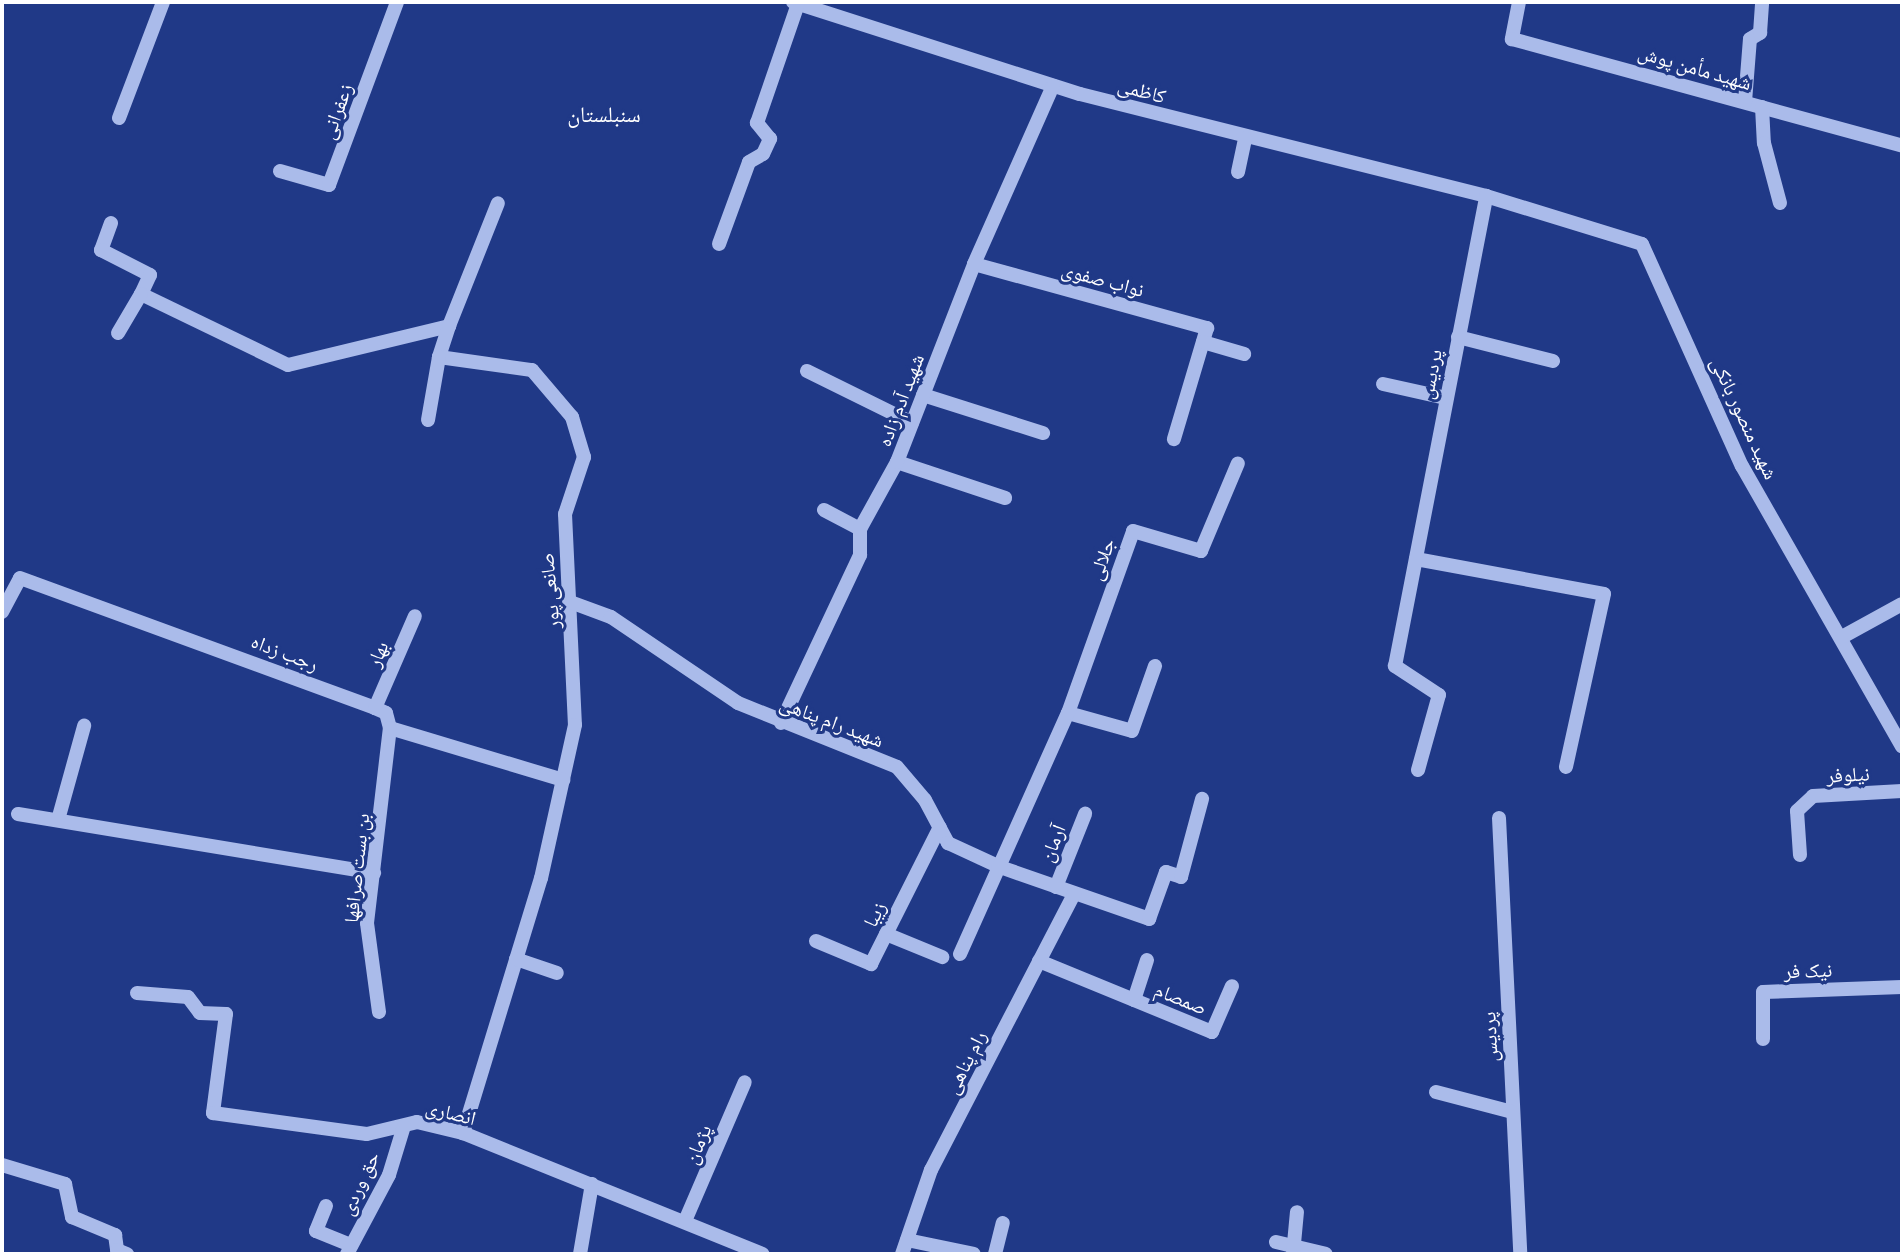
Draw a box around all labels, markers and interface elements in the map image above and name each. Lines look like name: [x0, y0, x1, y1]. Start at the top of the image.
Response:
street label: شهید مأمن پوش: [1635, 39, 1755, 95]
street label: کاظمی: [1115, 72, 1169, 108]
street label: زعفرانی: [315, 80, 357, 142]
district label: سنبلستان: [567, 102, 641, 128]
street label: نواب صفوی: [1059, 257, 1147, 301]
street label: پردیس: [1413, 347, 1447, 401]
street label: شهید آدم زاده: [871, 350, 929, 450]
street label: شهید منصور بانکی: [1706, 353, 1784, 483]
street label: جلالی: [1082, 535, 1120, 583]
street label: صانعی پور: [534, 552, 564, 630]
street label: رجب زداه: [248, 628, 322, 676]
street label: بهار: [361, 637, 393, 671]
street label: شهید رام پناهی: [777, 690, 887, 752]
street label: نیلوفر: [1826, 761, 1870, 787]
street label: بن بست صرافها: [338, 812, 374, 924]
street label: آرمان: [1034, 821, 1070, 865]
street label: زیبا: [858, 897, 890, 931]
street label: نیک فر: [1783, 957, 1833, 983]
street label: صمصام: [1151, 977, 1211, 1019]
street label: پردیس: [1476, 1011, 1502, 1063]
street label: رام پناهی: [939, 1026, 991, 1098]
street label: انصاری: [423, 1094, 479, 1130]
street label: پژمان: [678, 1121, 716, 1167]
street label: حق وردی: [334, 1147, 384, 1219]

